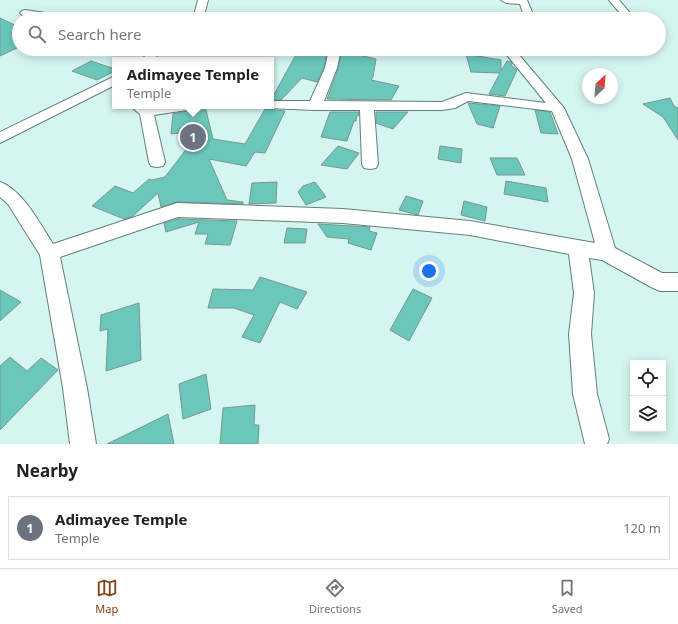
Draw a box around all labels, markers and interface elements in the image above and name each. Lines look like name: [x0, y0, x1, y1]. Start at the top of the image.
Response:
search box: [12, 12, 666, 56]
icon: search: [26, 23, 48, 45]
text: Search here: [58, 24, 141, 44]
popup: [112, 57, 274, 109]
text: Adimayee Temple: [127, 64, 259, 84]
north arrow: [582, 68, 618, 104]
text: Temple: [127, 84, 171, 102]
pin: 1: [180, 122, 206, 152]
your location: [419, 261, 439, 281]
map controls: [630, 360, 666, 432]
button: locate: [630, 360, 666, 396]
button: layers: [630, 396, 666, 432]
text: Nearby: [16, 459, 78, 482]
text: Adimayee Temple: [55, 509, 187, 529]
text: 1: [26, 519, 34, 537]
text: 120 m: [623, 519, 661, 537]
text: Temple: [55, 529, 100, 547]
tab: Map: [95, 577, 118, 616]
tab: Directions: [309, 577, 361, 616]
tab: Saved: [552, 577, 583, 616]

